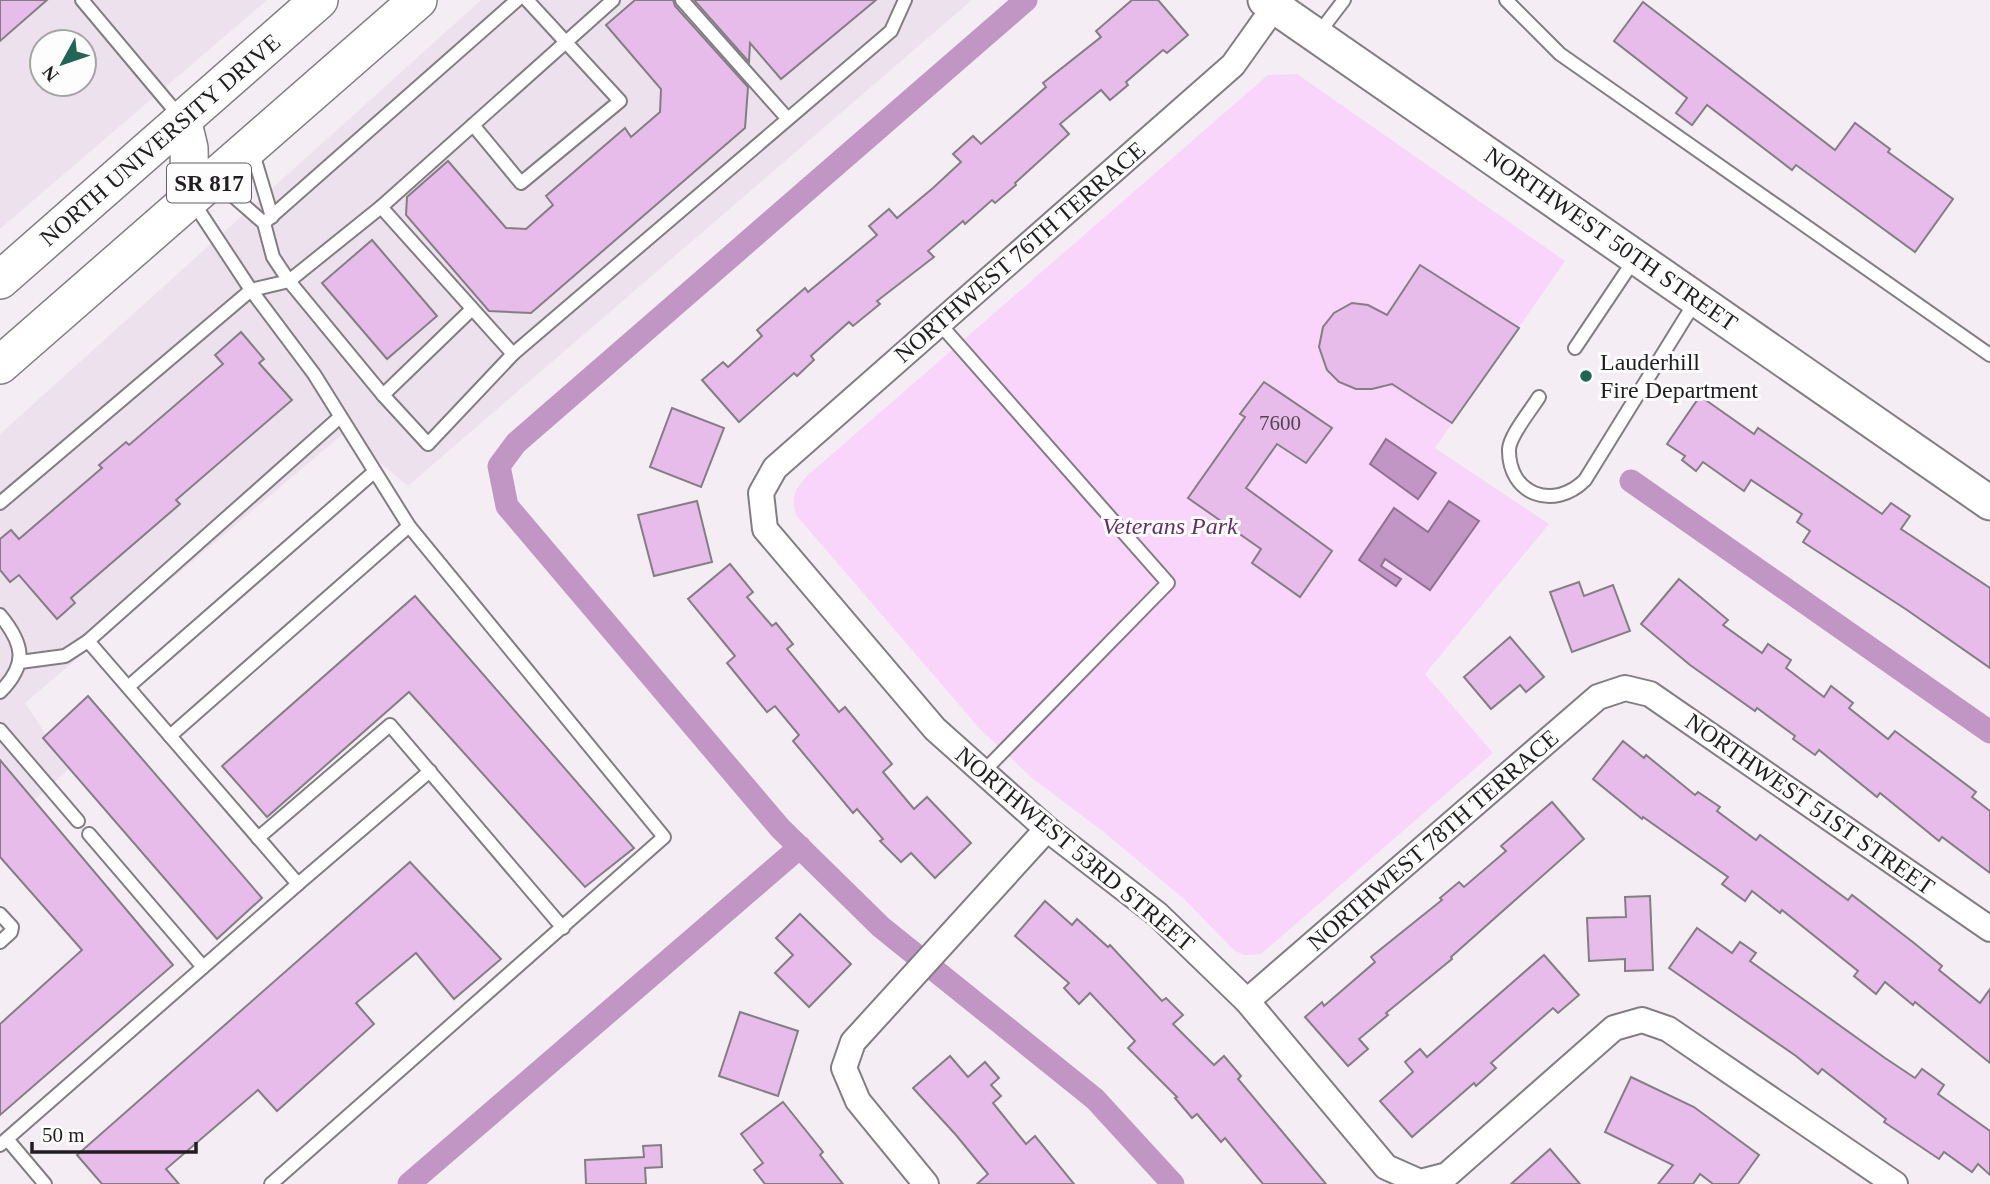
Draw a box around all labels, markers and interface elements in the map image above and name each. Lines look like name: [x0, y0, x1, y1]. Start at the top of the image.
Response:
street label: NORTH UNIVERSITY DRIVE: [33, 27, 287, 253]
north arrow: [28, 28, 98, 98]
street label: NORTHWEST 76TH TERRACE: [890, 136, 1150, 368]
street label: NORTHWEST 50TH STREET: [1480, 142, 1742, 336]
road number: SR 817: [167, 164, 251, 202]
place label: Lauderhill Fire Department: [1600, 349, 1758, 403]
marker: Lauderhill Fire Department: [1578, 368, 1594, 384]
house number: 7600: [1259, 411, 1301, 435]
park label: Veterans Park: [1102, 513, 1238, 539]
street label: NORTHWEST 51ST STREET: [1681, 708, 1940, 900]
street label: NORTHWEST 78TH TERRACE: [1303, 724, 1563, 956]
street label: NORTHWEST 53RD STREET: [950, 742, 1200, 957]
scale bar: [32, 1110, 196, 1154]
text: 50 m: [42, 1123, 85, 1147]

